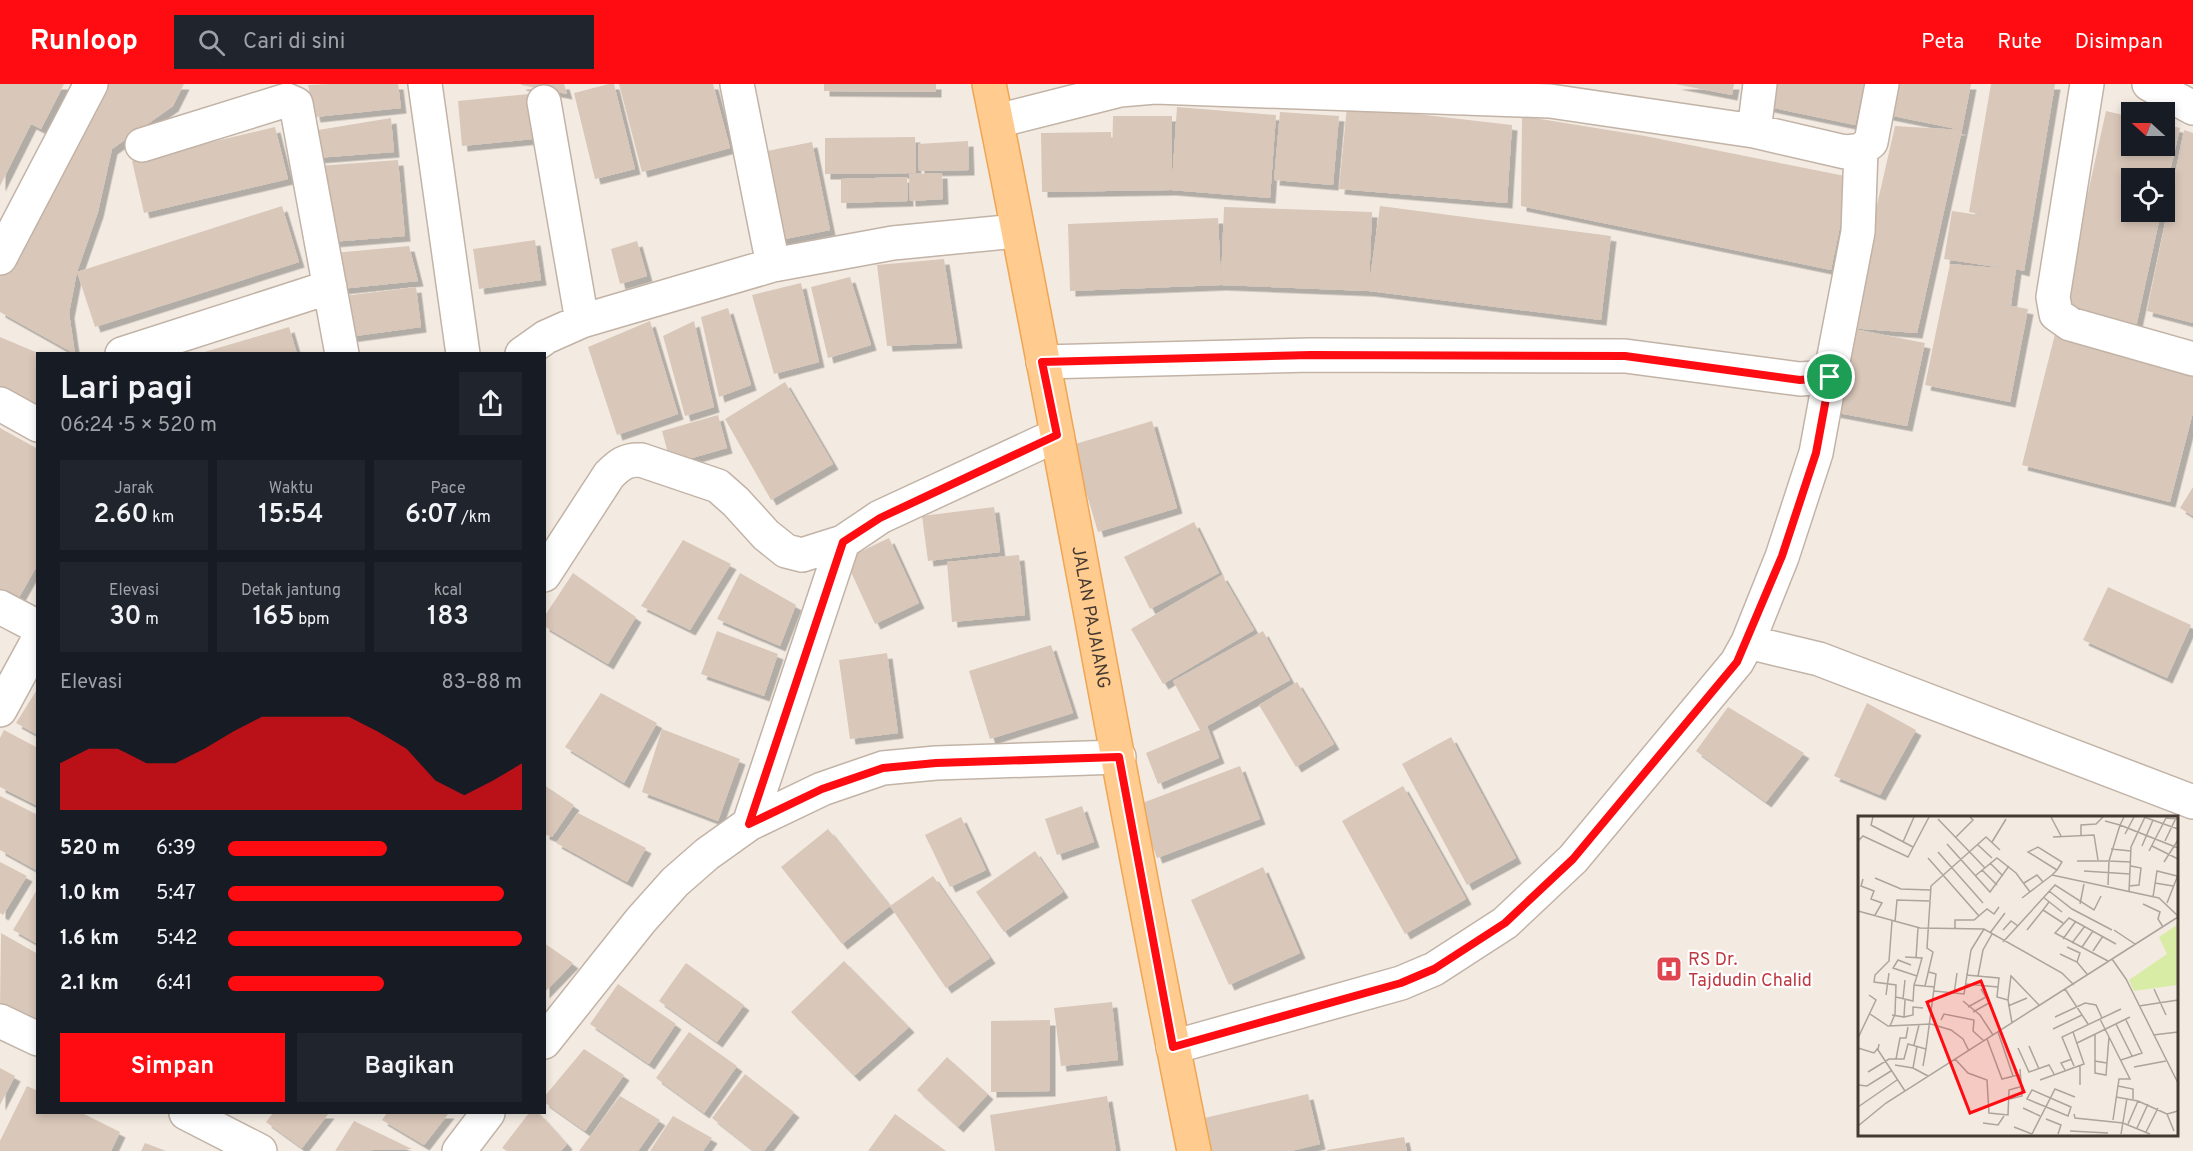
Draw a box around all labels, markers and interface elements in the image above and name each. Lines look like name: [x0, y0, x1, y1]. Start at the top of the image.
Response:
search box: [174, 15, 594, 69]
text: Runloop: [30, 24, 138, 60]
icon: search: [195, 26, 228, 59]
text: Cari di sini: [243, 29, 345, 56]
text: Peta: [1921, 29, 1964, 56]
text: Rute: [1997, 29, 2042, 56]
text: Disimpan: [2075, 29, 2163, 56]
north arrow: [2121, 102, 2175, 156]
map controls: [2121, 102, 2175, 222]
button: locate: [2121, 168, 2175, 222]
pin: [1804, 351, 1855, 402]
icon: arrive: [1813, 360, 1846, 393]
text: Lari pagi: [60, 369, 193, 411]
button: share: [459, 372, 522, 435]
text: 06:24 · 5 × 520 m: [60, 413, 217, 439]
text: Jarak: [114, 479, 154, 499]
text: Waktu: [269, 479, 313, 499]
text: Pace: [430, 479, 466, 499]
text: 2.60: [94, 499, 148, 532]
text: 15:54: [258, 499, 324, 532]
text: 6:07: [405, 499, 457, 532]
text: km: [148, 508, 174, 528]
text: /km: [457, 508, 491, 528]
street label: JALAN PAJAIANG: [1065, 544, 1115, 691]
text: Elevasi: [109, 581, 159, 601]
text: Detak jantung: [241, 581, 341, 601]
text: kcal: [434, 581, 462, 601]
text: 30: [109, 601, 141, 634]
text: 165: [252, 601, 294, 634]
text: 183: [427, 601, 469, 634]
text: m: [141, 610, 159, 630]
text: bpm: [294, 610, 330, 630]
text: Elevasi: [60, 670, 122, 696]
text: 83–88 m: [442, 670, 522, 696]
inset map: [1858, 816, 2178, 1136]
text: 520 m: [60, 836, 120, 862]
text: 6:39: [156, 836, 196, 862]
text: 1.0 km: [60, 881, 120, 907]
text: 5:47: [156, 881, 196, 907]
text: 1.6 km: [60, 926, 119, 952]
text: 5:42: [156, 926, 198, 952]
place label: RS Dr. Tajdudin Chalid: [1688, 949, 1812, 993]
hospital icon: RS Dr. Tajdudin Chalid: [1654, 954, 1684, 984]
text: 2.1 km: [60, 971, 119, 997]
text: 6:41: [156, 971, 192, 997]
button: Simpan: [60, 1033, 285, 1102]
button: Bagikan: [297, 1033, 522, 1102]

